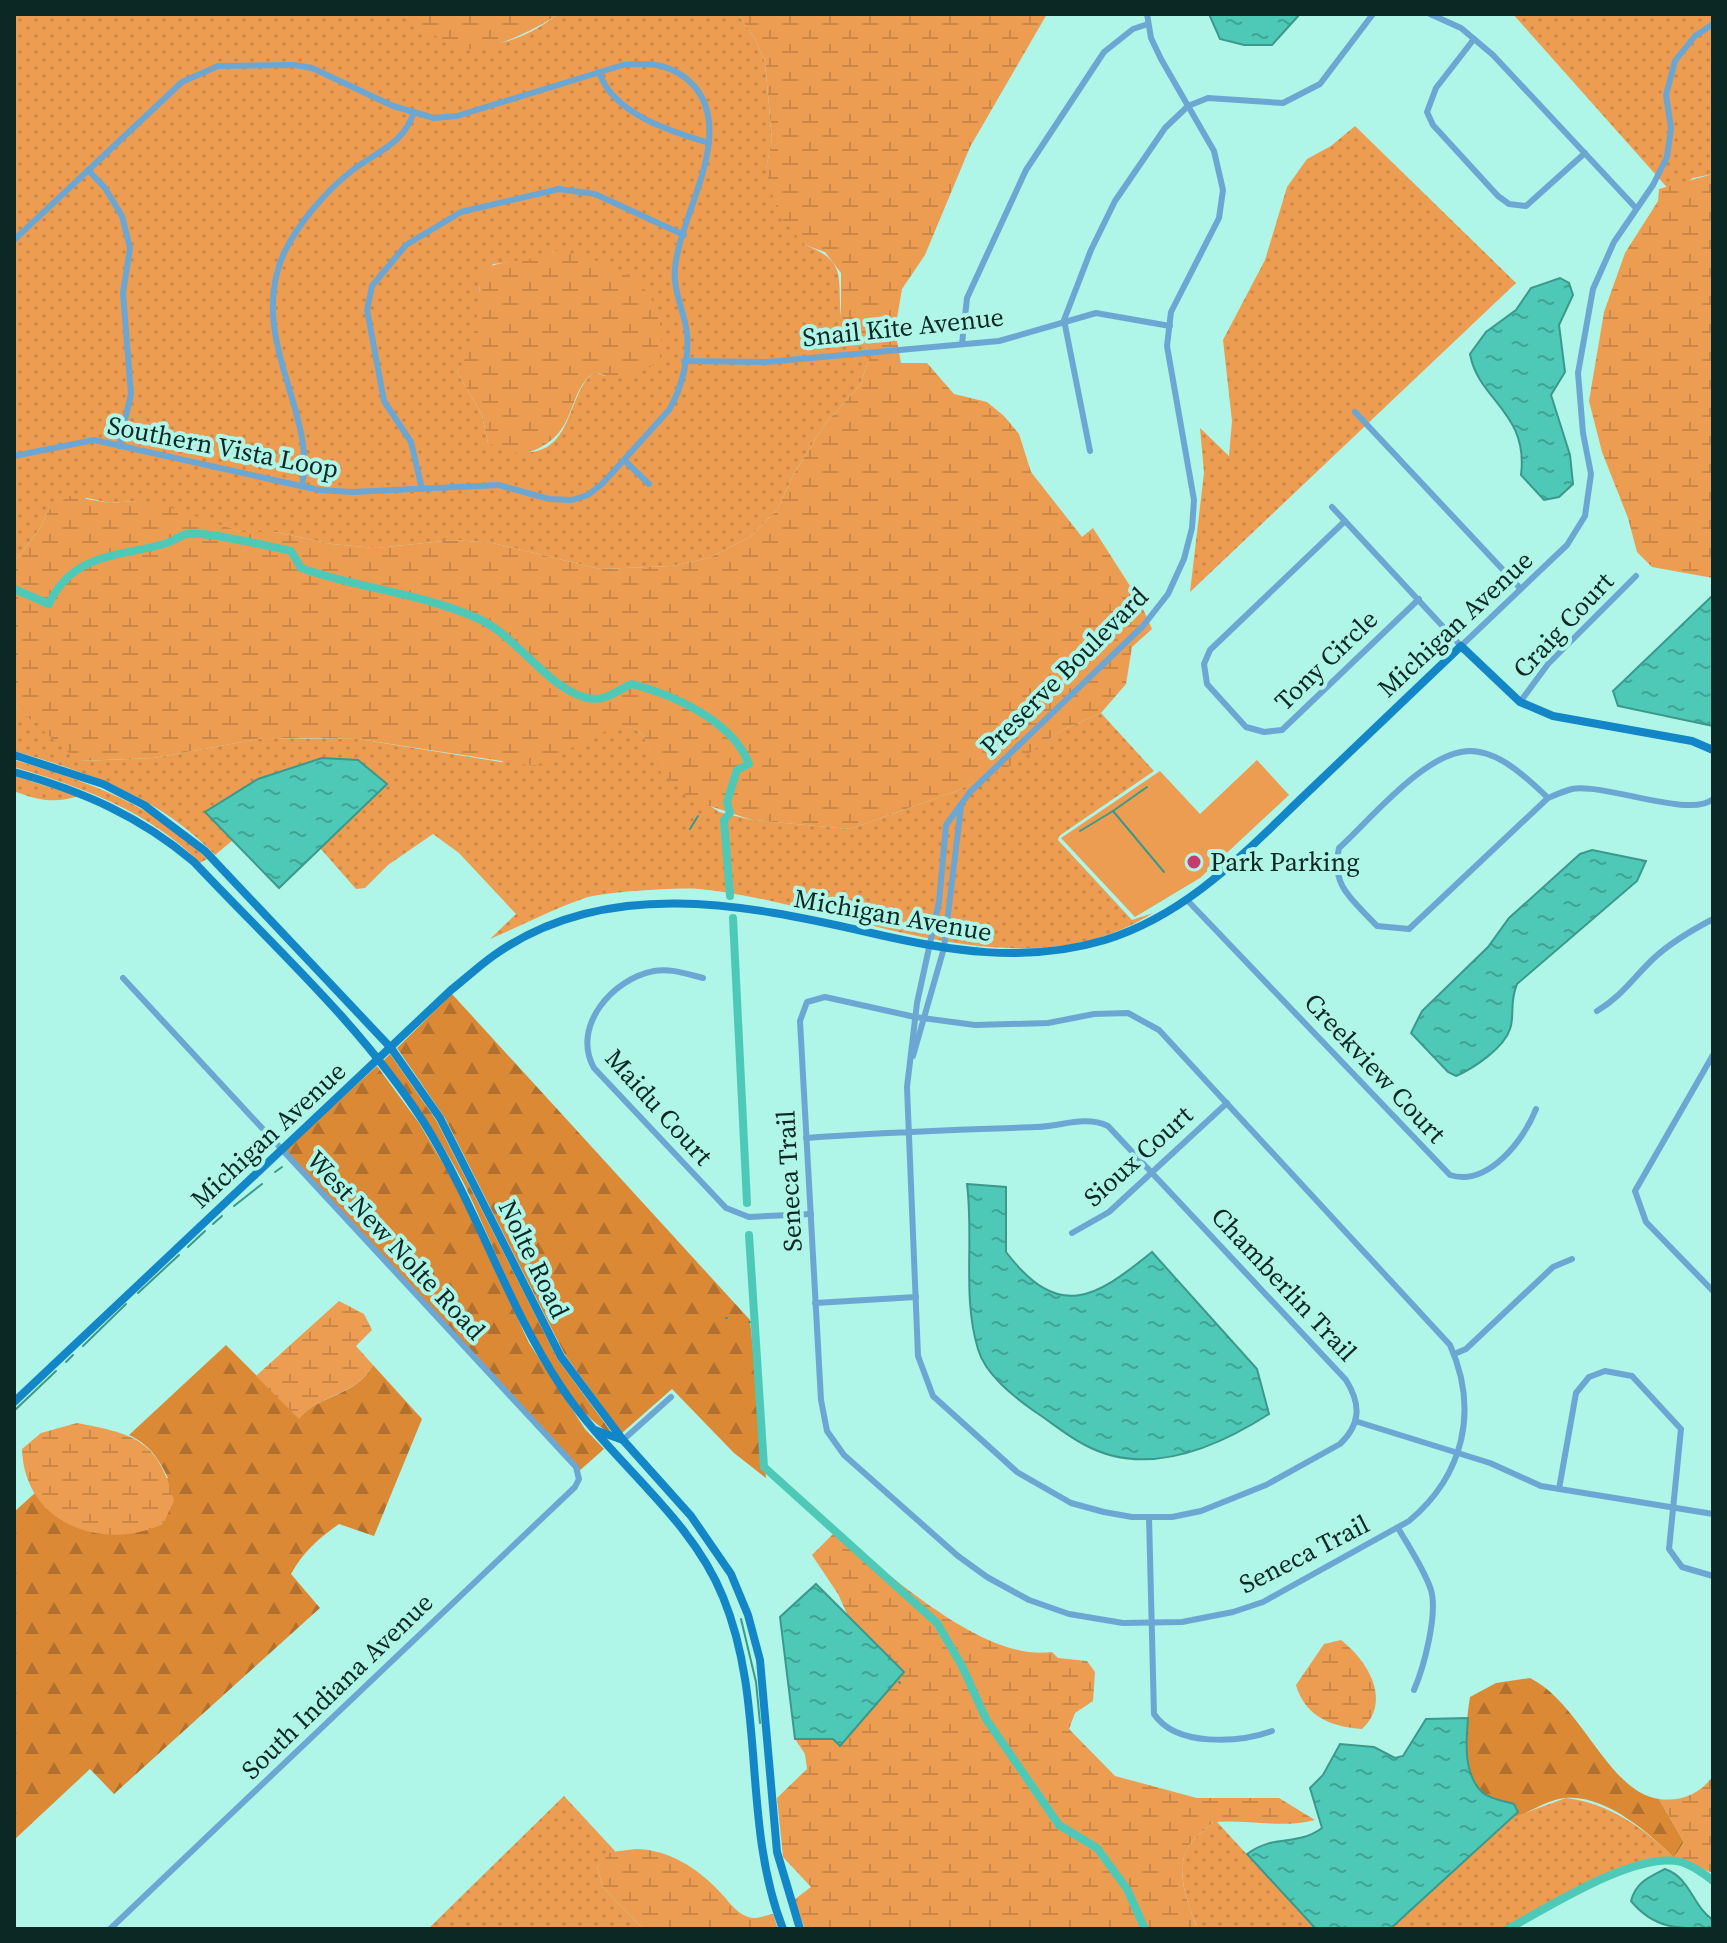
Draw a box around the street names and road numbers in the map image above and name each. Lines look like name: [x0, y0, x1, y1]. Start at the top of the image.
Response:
street label: Snail Kite Avenue: [801, 299, 1005, 355]
street label: Southern Vista Loop: [105, 407, 341, 487]
street label: Michigan Avenue: [1370, 543, 1540, 705]
street label: Craig Court: [1504, 564, 1622, 686]
street label: Preserve Boulevard: [972, 579, 1156, 763]
street label: Tony Circle: [1266, 602, 1386, 718]
street label: Michigan Avenue: [791, 880, 995, 950]
street label: Creekview Court: [1296, 985, 1454, 1151]
street label: Maidu Court: [597, 1041, 721, 1173]
street label: Michigan Avenue: [183, 1054, 353, 1216]
street label: Sioux Court: [1076, 1097, 1201, 1215]
street label: Seneca Trail: [767, 1109, 811, 1253]
street label: West New Nolte Road: [299, 1142, 494, 1348]
street label: Nolte Road: [490, 1194, 578, 1324]
street label: Chamberlin Trail: [1203, 1199, 1365, 1369]
street label: Seneca Trail: [1233, 1506, 1375, 1602]
street label: South Indiana Avenue: [233, 1585, 441, 1787]

